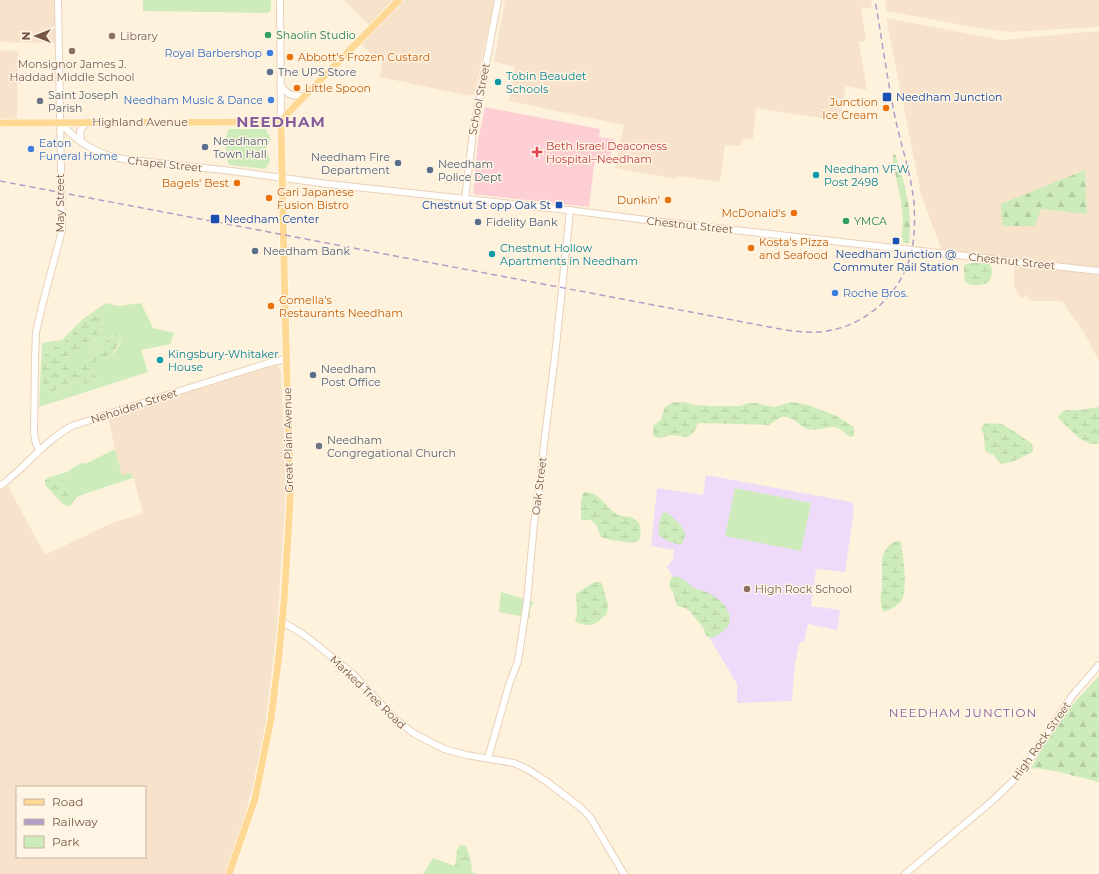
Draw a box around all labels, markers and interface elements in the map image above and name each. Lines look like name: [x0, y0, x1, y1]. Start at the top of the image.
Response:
north arrow: [16, 16, 56, 56]
place label: Shaolin Studio: [276, 28, 356, 42]
place label: Library: [120, 29, 158, 43]
marker: Shaolin Studio: [263, 30, 273, 40]
marker: Library: [107, 31, 117, 41]
text: N: [19, 32, 33, 40]
marker: Monsignor James J. Haddad Middle School: [67, 46, 77, 56]
place label: Royal Barbershop: [164, 46, 262, 60]
marker: Royal Barbershop: [265, 48, 275, 58]
place label: Abbott's Frozen Custard: [298, 50, 430, 64]
marker: Abbott's Frozen Custard: [285, 52, 295, 62]
place label: Monsignor James J. Haddad Middle School: [9, 57, 135, 84]
street label: School Street: [465, 61, 493, 136]
place label: The UPS Store: [278, 65, 357, 79]
marker: The UPS Store: [265, 67, 275, 77]
place label: Tobin Beaudet Schools: [506, 69, 587, 96]
marker: Tobin Beaudet Schools: [493, 77, 503, 87]
place label: Little Spoon: [305, 81, 371, 95]
marker: Little Spoon: [292, 83, 302, 93]
place label: Saint Joseph Parish: [48, 88, 118, 115]
place label: Needham Junction: [896, 90, 1003, 104]
marker: Needham Junction: [881, 91, 893, 103]
place label: Needham Music & Dance: [124, 93, 263, 107]
marker: Needham Music & Dance: [266, 95, 276, 105]
place label: Junction Ice Cream: [822, 95, 878, 122]
marker: Saint Joseph Parish: [35, 96, 45, 106]
marker: Junction Ice Cream: [881, 103, 891, 113]
district label: NEEDHAM: [236, 112, 326, 131]
street label: Highland Avenue: [92, 115, 188, 129]
place label: Needham Town Hall: [213, 134, 268, 161]
place label: Eaton Funeral Home: [39, 136, 118, 163]
place label: Beth Israel Deaconess Hospital–Needham: [546, 139, 668, 166]
marker: Needham Town Hall: [200, 142, 210, 152]
marker: Eaton Funeral Home: [26, 144, 36, 154]
marker: Beth Israel Deaconess Hospital–Needham: [531, 146, 543, 158]
place label: Needham Fire Department: [311, 150, 391, 177]
street label: Chapel Street: [127, 153, 204, 175]
place label: Needham Police Dept: [438, 157, 502, 184]
marker: Needham Fire Department: [393, 158, 403, 168]
place label: Needham VFW Post 2498: [824, 162, 909, 189]
marker: Needham Police Dept: [425, 165, 435, 175]
marker: Needham VFW Post 2498: [811, 170, 821, 180]
street label: May Street: [53, 173, 67, 232]
place label: Bagels' Best: [162, 176, 230, 190]
marker: Bagels' Best: [232, 178, 242, 188]
place label: Gari Japanese Fusion Bistro: [277, 185, 355, 212]
marker: Gari Japanese Fusion Bistro: [264, 193, 274, 203]
place label: Dunkin': [617, 193, 660, 207]
marker: Dunkin': [663, 195, 673, 205]
place label: Chestnut St opp Oak St: [422, 198, 552, 212]
marker: Chestnut St opp Oak St: [554, 200, 564, 210]
place label: McDonald's: [721, 206, 787, 220]
marker: McDonald's: [789, 208, 799, 218]
place label: Needham Center: [224, 212, 319, 226]
marker: Needham Center: [209, 213, 221, 225]
street label: Chestnut Street: [646, 213, 735, 237]
place label: YMCA: [854, 214, 887, 228]
place label: Fidelity Bank: [486, 215, 558, 229]
marker: YMCA: [841, 216, 851, 226]
marker: Fidelity Bank: [473, 217, 483, 227]
place label: Kosta's Pizza and Seafood: [759, 235, 829, 262]
marker: Needham Junction @ Commuter Rail Station: [891, 236, 901, 246]
place label: Chestnut Hollow Apartments in Needham: [500, 241, 638, 268]
marker: Kosta's Pizza and Seafood: [746, 243, 756, 253]
place label: Needham Bank: [263, 244, 350, 258]
marker: Needham Bank: [250, 246, 260, 256]
place label: Needham Junction @ Commuter Rail Station: [833, 247, 959, 274]
marker: Chestnut Hollow Apartments in Needham: [487, 249, 497, 259]
street label: Chestnut Street: [968, 249, 1057, 273]
place label: Roche Bros.: [843, 286, 908, 300]
marker: Roche Bros.: [830, 288, 840, 298]
place label: Comella's Restaurants Needham: [279, 293, 403, 320]
marker: Comella's Restaurants Needham: [266, 301, 276, 311]
place label: Kingsbury-Whitaker House: [168, 347, 279, 374]
marker: Kingsbury-Whitaker House: [155, 355, 165, 365]
place label: Needham Post Office: [321, 362, 381, 389]
marker: Needham Post Office: [308, 370, 318, 380]
street label: Nehoiden Street: [89, 385, 180, 427]
street label: Great Plain Avenue: [280, 387, 296, 493]
place label: Needham Congregational Church: [327, 433, 456, 460]
marker: Needham Congregational Church: [314, 441, 324, 451]
street label: Oak Street: [528, 456, 550, 516]
place label: High Rock School: [755, 582, 852, 596]
marker: High Rock School: [742, 584, 752, 594]
street label: Marked Tree Road: [327, 652, 409, 732]
street label: High Rock Street: [1008, 698, 1074, 783]
district label: NEEDHAM JUNCTION: [889, 705, 1037, 720]
legend: [16, 786, 146, 858]
text: Road: [52, 794, 83, 809]
text: Railway: [52, 814, 98, 829]
text: Park: [52, 834, 80, 849]

